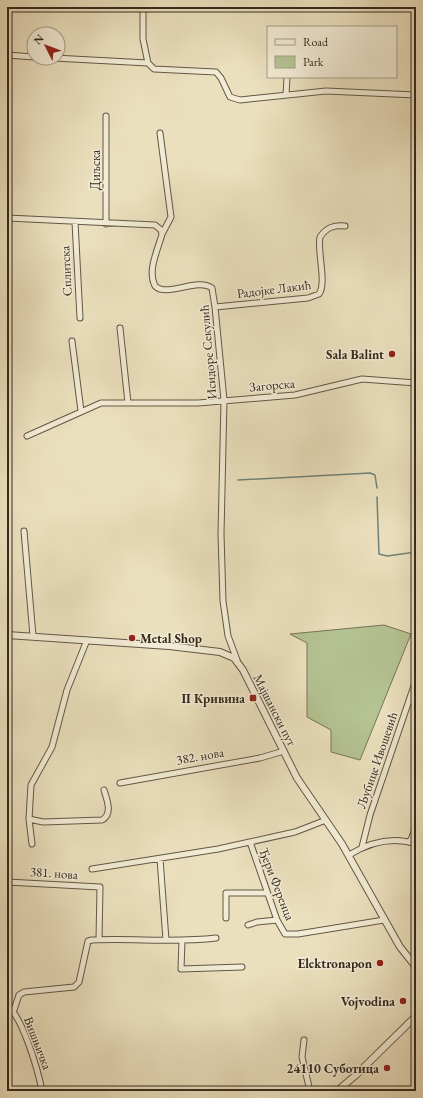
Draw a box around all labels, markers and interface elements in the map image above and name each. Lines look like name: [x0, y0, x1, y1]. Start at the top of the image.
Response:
north arrow: [26, 26, 66, 66]
legend: [267, 26, 397, 78]
text: N: [30, 31, 47, 47]
text: Road: [303, 34, 329, 50]
text: Park: [303, 54, 324, 70]
street label: Диљска: [87, 149, 104, 190]
street label: Сплитска: [56, 245, 76, 297]
street label: Радојке Лакић: [236, 276, 312, 302]
street label: Исидоре Секулић: [195, 304, 221, 400]
place label: Sala Balint: [326, 346, 384, 363]
marker: Sala Balint: [387, 349, 397, 359]
street label: Загорска: [248, 374, 296, 395]
place label: Metal Shop: [140, 630, 202, 647]
marker: Metal Shop: [127, 633, 137, 643]
street label: Мајшански пут: [250, 671, 301, 750]
place label: II Кривина: [181, 690, 245, 707]
marker: II Кривина: [248, 693, 258, 703]
street label: Љубице Ивошевић: [353, 709, 402, 811]
street label: 382. нова: [175, 743, 226, 769]
street label: Ђери Ференца: [255, 845, 299, 924]
street label: 381. нова: [29, 863, 79, 883]
place label: Elektronapon: [298, 955, 373, 972]
marker: Elektronapon: [375, 958, 385, 968]
place label: Vojvodina: [341, 993, 395, 1010]
marker: Vojvodina: [398, 996, 408, 1006]
street label: Вишњичка: [20, 1014, 56, 1073]
place label: 24110 Суботица: [287, 1060, 379, 1077]
marker: 24110 Суботица: [382, 1063, 392, 1073]

